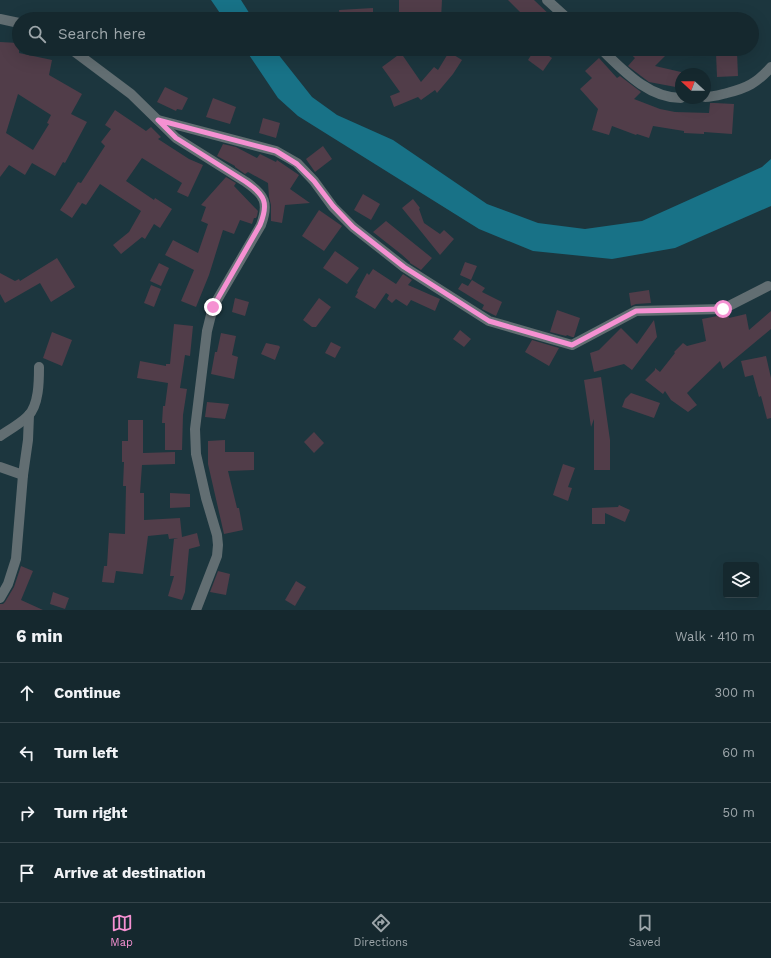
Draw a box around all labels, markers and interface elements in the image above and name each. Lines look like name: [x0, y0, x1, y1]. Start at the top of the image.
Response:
search box: [12, 12, 759, 56]
icon: search: [26, 23, 48, 45]
text: Search here: [58, 25, 146, 43]
north arrow: [675, 68, 711, 104]
route end: [204, 298, 222, 316]
route start: [714, 300, 732, 318]
map controls: [723, 562, 759, 598]
button: layers: [723, 562, 759, 598]
text: 6 min: [16, 626, 63, 646]
text: Walk · 410 m: [675, 629, 755, 644]
icon: ahead: [16, 682, 38, 704]
text: Continue: [54, 684, 121, 702]
text: 300 m: [714, 685, 755, 700]
icon: left: [16, 742, 38, 764]
text: Turn left: [54, 744, 118, 762]
text: 60 m: [722, 745, 755, 760]
icon: right: [16, 802, 38, 824]
text: Turn right: [54, 804, 127, 822]
text: 50 m: [723, 805, 755, 820]
icon: arrive: [16, 862, 38, 884]
text: Arrive at destination: [54, 864, 206, 882]
tab: Map: [110, 912, 133, 949]
tab: Directions: [354, 912, 408, 949]
tab: Saved: [629, 912, 661, 949]

